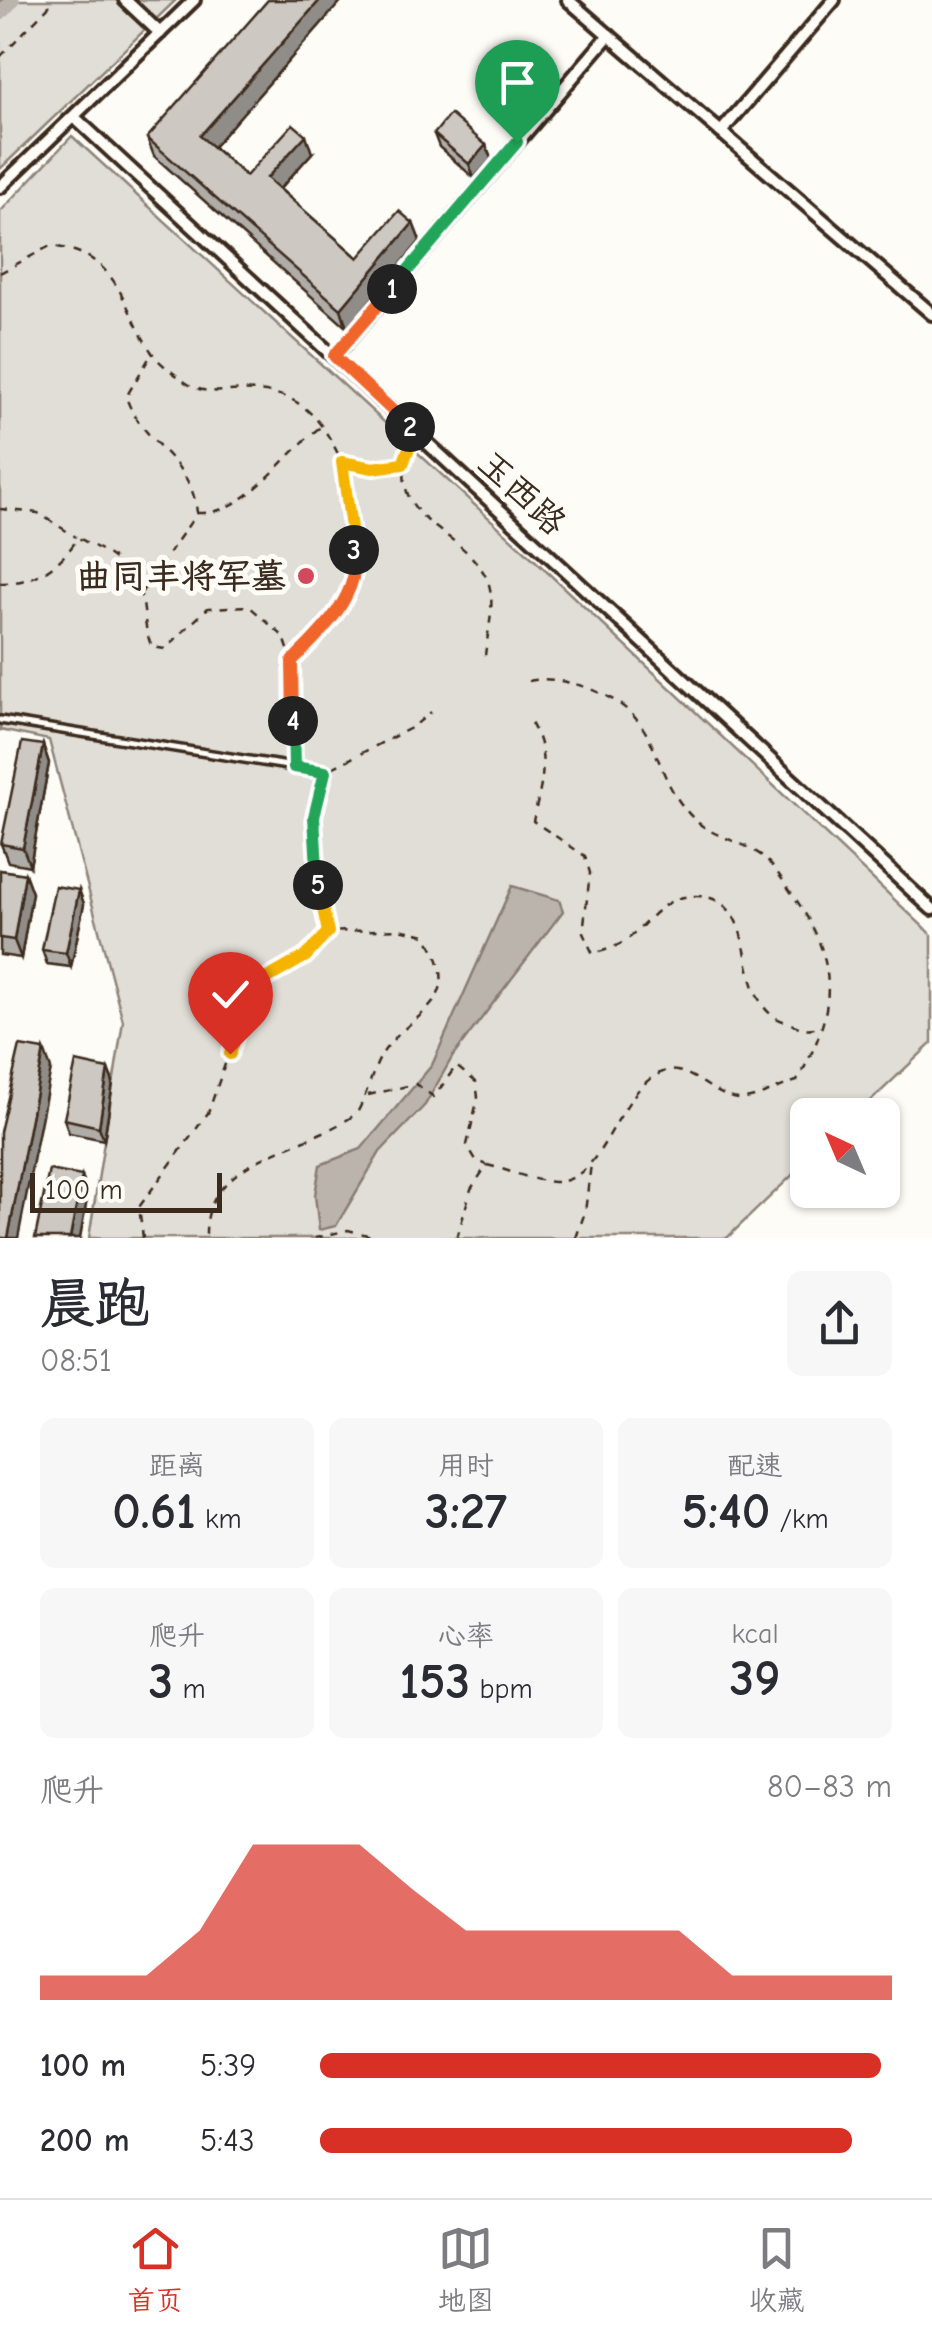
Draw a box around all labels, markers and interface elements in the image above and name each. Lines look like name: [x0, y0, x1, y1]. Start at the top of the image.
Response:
pin: [475, 40, 560, 143]
icon: arrive: [490, 55, 545, 110]
pin: 1: [367, 264, 417, 314]
text: 1: [386, 273, 398, 305]
pin: 2: [385, 402, 435, 452]
text: 2: [403, 411, 417, 443]
street label: 玉西路: [470, 442, 574, 544]
pin: 3: [329, 525, 379, 575]
text: 3: [347, 534, 361, 566]
place label: 曲同丰将军墓: [76, 556, 286, 597]
marker: 曲同丰将军墓: [295, 565, 317, 587]
pin: 4: [268, 696, 318, 746]
text: 4: [286, 705, 300, 737]
pin: 5: [293, 860, 343, 910]
text: 5: [311, 869, 325, 901]
pin: [188, 952, 273, 1055]
icon: check: [203, 967, 258, 1022]
north arrow: [790, 1098, 900, 1208]
map controls: [790, 1098, 900, 1208]
scale bar: [30, 1168, 222, 1212]
text: 100 m: [45, 1174, 123, 1206]
button: share: [787, 1271, 892, 1376]
text: 晨跑: [40, 1272, 150, 1336]
text: 08:51: [40, 1342, 112, 1379]
text: 距离: [149, 1450, 205, 1482]
text: 用时: [438, 1450, 494, 1482]
text: 配速: [727, 1450, 783, 1482]
text: 0.61: [112, 1483, 196, 1541]
text: 3:27: [425, 1483, 507, 1541]
text: 5:40: [681, 1483, 770, 1541]
text: km: [196, 1503, 242, 1535]
text: /km: [770, 1503, 829, 1535]
text: kcal: [731, 1618, 779, 1650]
text: 爬升: [149, 1620, 205, 1652]
text: 心率: [438, 1620, 494, 1652]
text: 39: [730, 1650, 780, 1708]
text: 3: [148, 1653, 173, 1711]
text: 153: [399, 1653, 470, 1711]
text: m: [173, 1673, 206, 1705]
text: bpm: [470, 1673, 533, 1705]
text: 80–83 m: [767, 1768, 892, 1805]
text: 爬升: [40, 1772, 104, 1809]
text: 100 m: [40, 2047, 126, 2084]
text: 5:39: [200, 2047, 256, 2084]
text: 200 m: [40, 2122, 129, 2159]
text: 5:43: [200, 2122, 255, 2159]
tab: 首页: [127, 2221, 183, 2318]
tab: 地图: [438, 2221, 494, 2318]
tab: 收藏: [749, 2221, 805, 2318]

